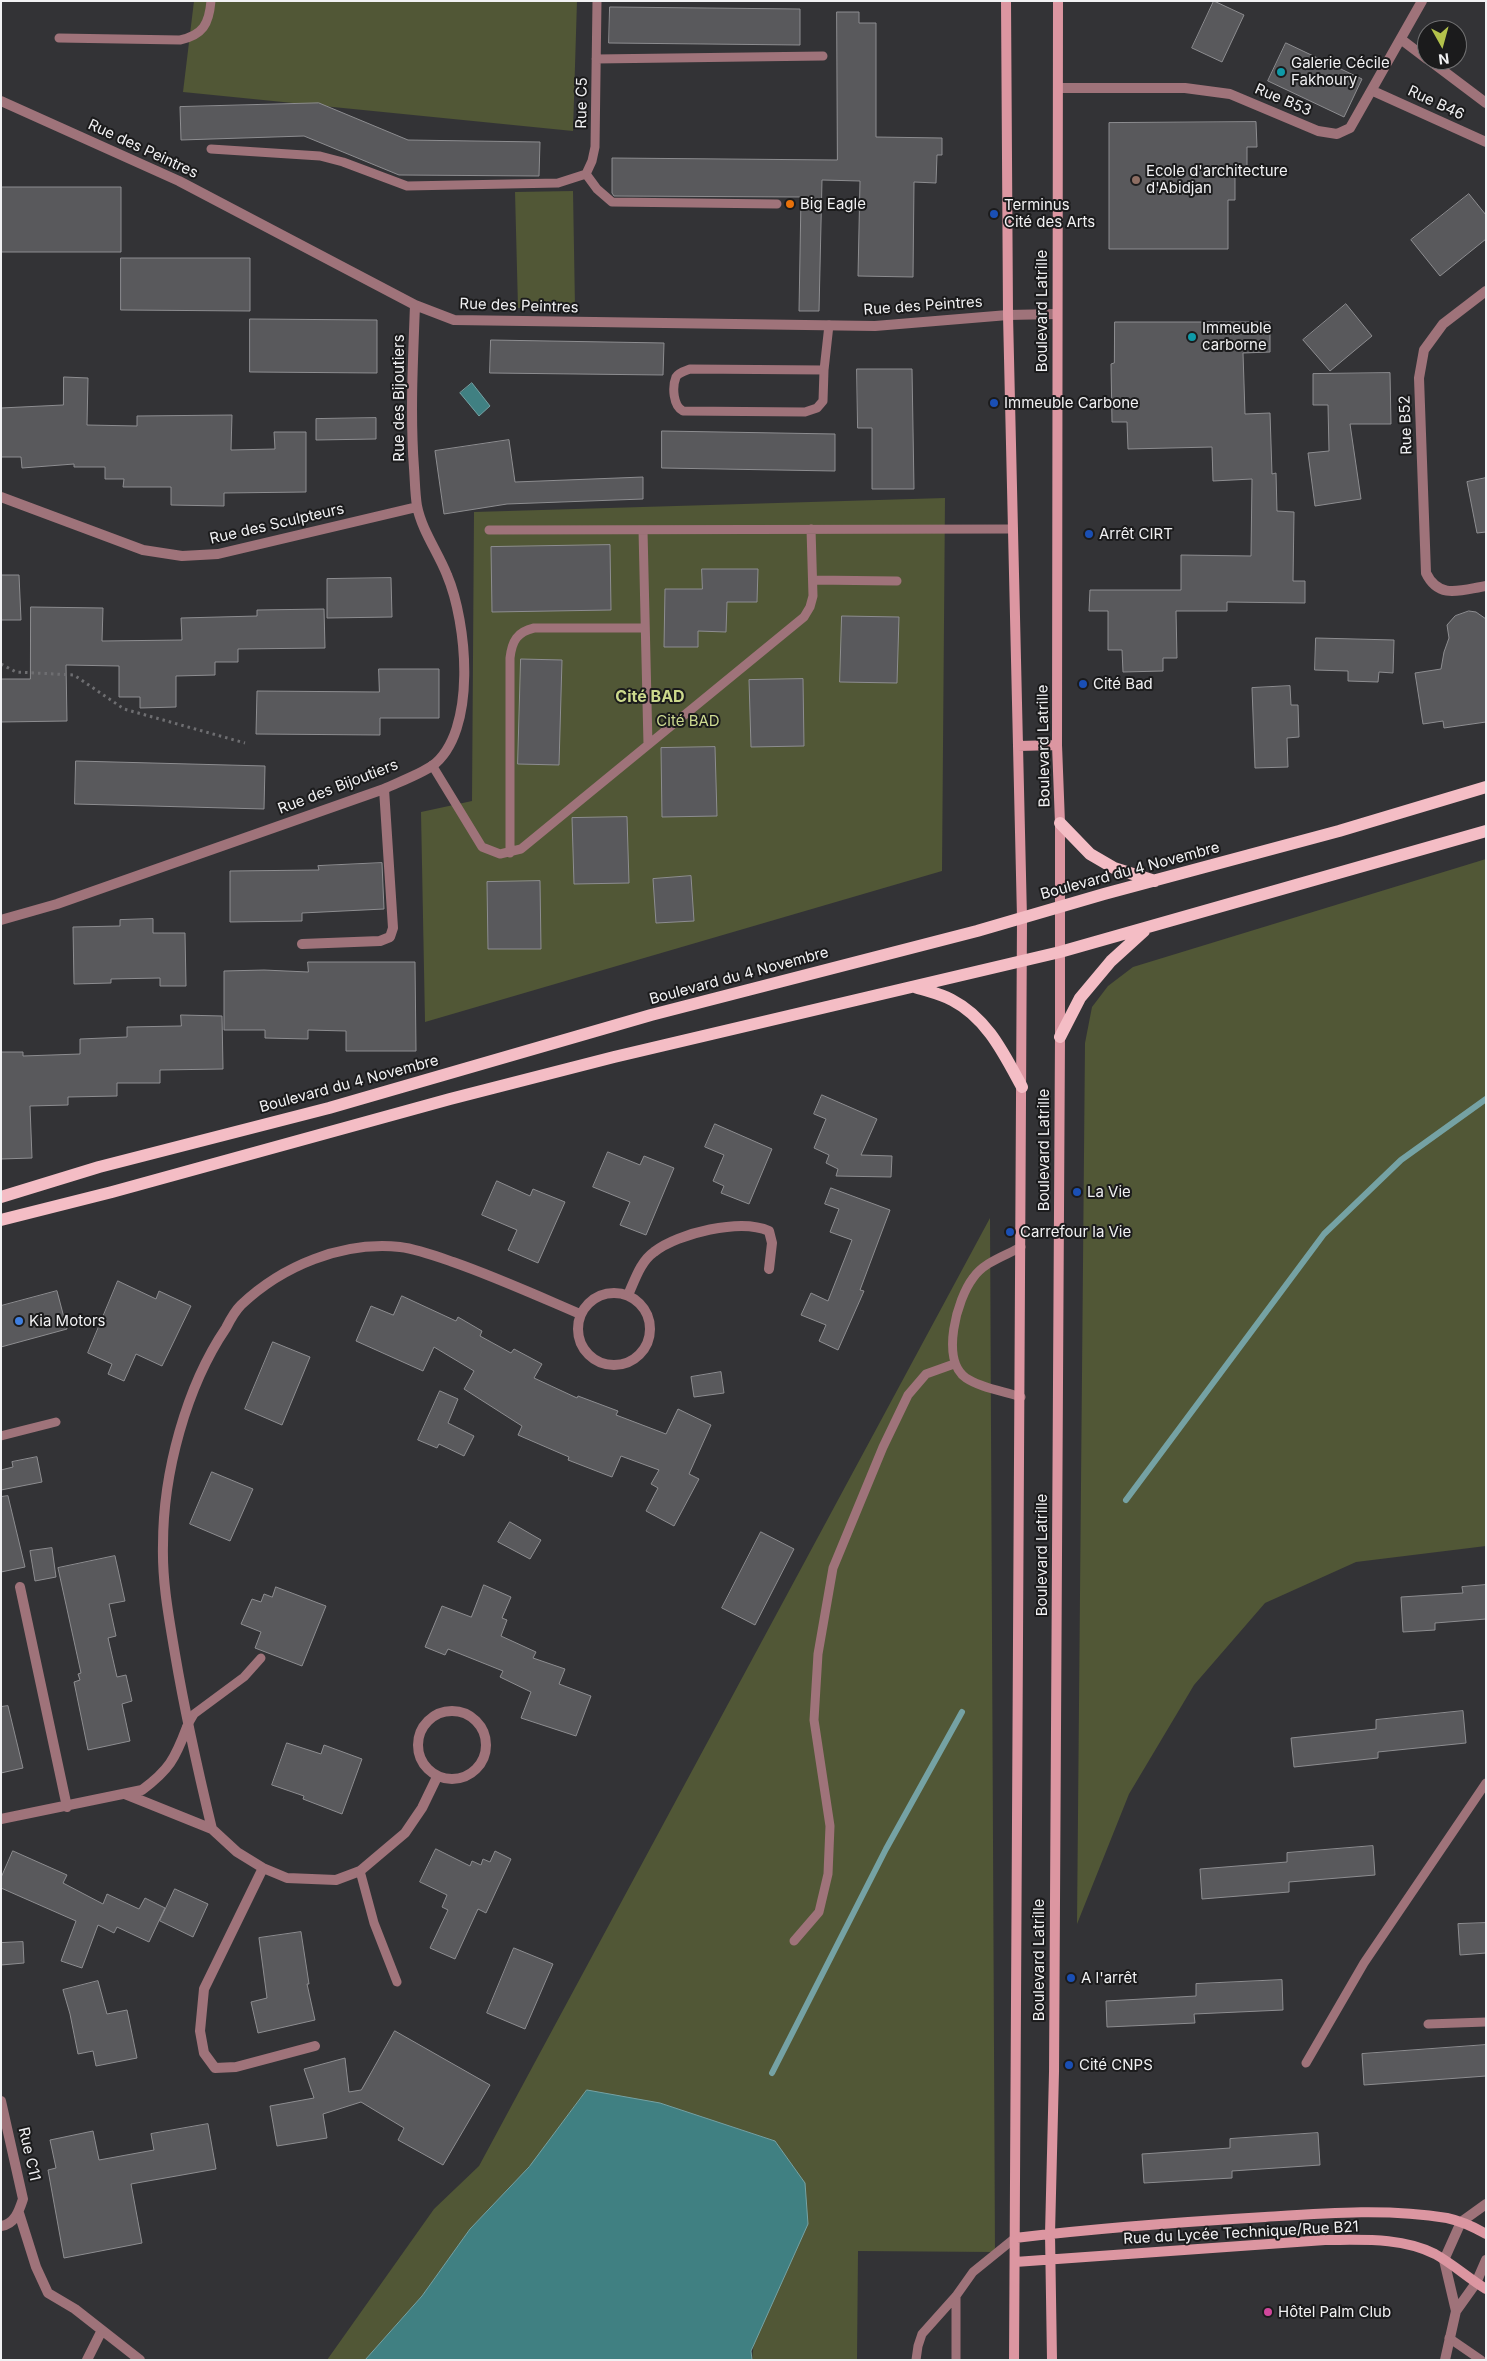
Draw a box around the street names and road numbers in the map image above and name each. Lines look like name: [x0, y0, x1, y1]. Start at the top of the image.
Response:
street label: Rue C5: [573, 77, 591, 129]
street label: Rue B53: [1252, 80, 1314, 120]
street label: Rue B46: [1405, 82, 1467, 124]
street label: Rue des Peintres: [85, 116, 201, 182]
street label: Boulevard Latrille: [1033, 250, 1051, 372]
street label: Rue des Peintres: [863, 293, 983, 319]
street label: Rue des Peintres: [459, 295, 579, 317]
street label: Rue des Bijoutiers: [390, 334, 408, 462]
street label: Rue B52: [1396, 395, 1416, 455]
street label: Rue des Sculpteurs: [208, 500, 346, 548]
street label: Boulevard Latrille: [1034, 685, 1054, 807]
street label: Rue des Bijoutiers: [275, 756, 401, 818]
street label: Boulevard du 4 Novembre: [1038, 838, 1222, 904]
street label: Boulevard du 4 Novembre: [647, 943, 831, 1009]
street label: Boulevard du 4 Novembre: [257, 1051, 441, 1117]
street label: Boulevard Latrille: [1035, 1089, 1053, 1211]
street label: Boulevard Latrille: [1033, 1494, 1051, 1616]
street label: Boulevard Latrille: [1030, 1899, 1048, 2021]
street label: Rue C11: [14, 2125, 44, 2183]
street label: Rue du Lycée Technique/Rue B21: [1123, 2218, 1359, 2248]

